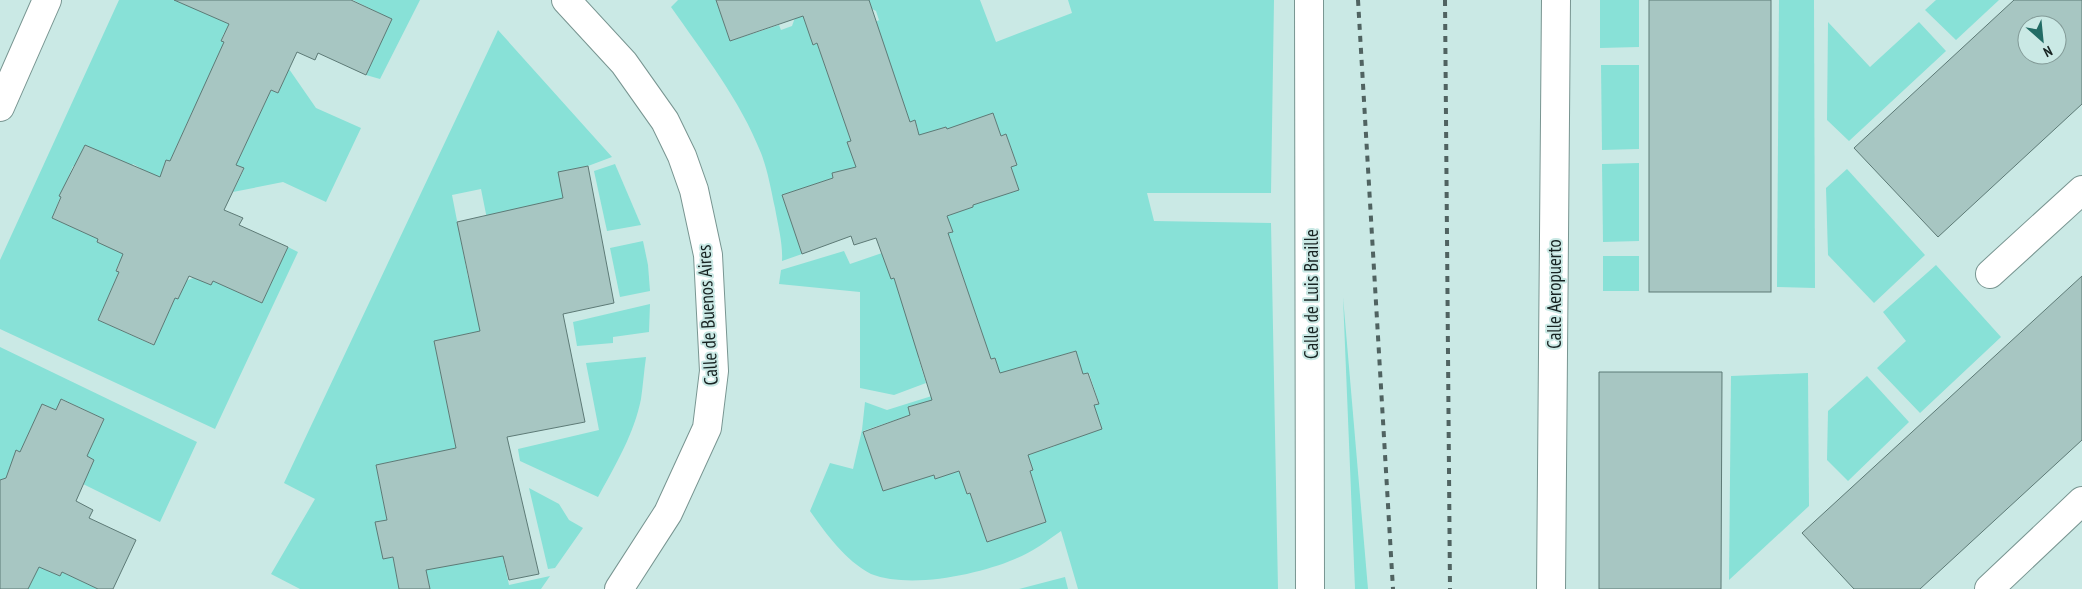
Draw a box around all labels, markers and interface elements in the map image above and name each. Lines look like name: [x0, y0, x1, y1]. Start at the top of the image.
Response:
north arrow: [2017, 15, 2067, 65]
text: N: [2040, 42, 2055, 61]
street label: Calle de Luis Braille: [1299, 229, 1323, 359]
street label: Calle Aeropuerto: [1542, 239, 1566, 349]
street label: Calle de Buenos Aires: [691, 244, 723, 386]

